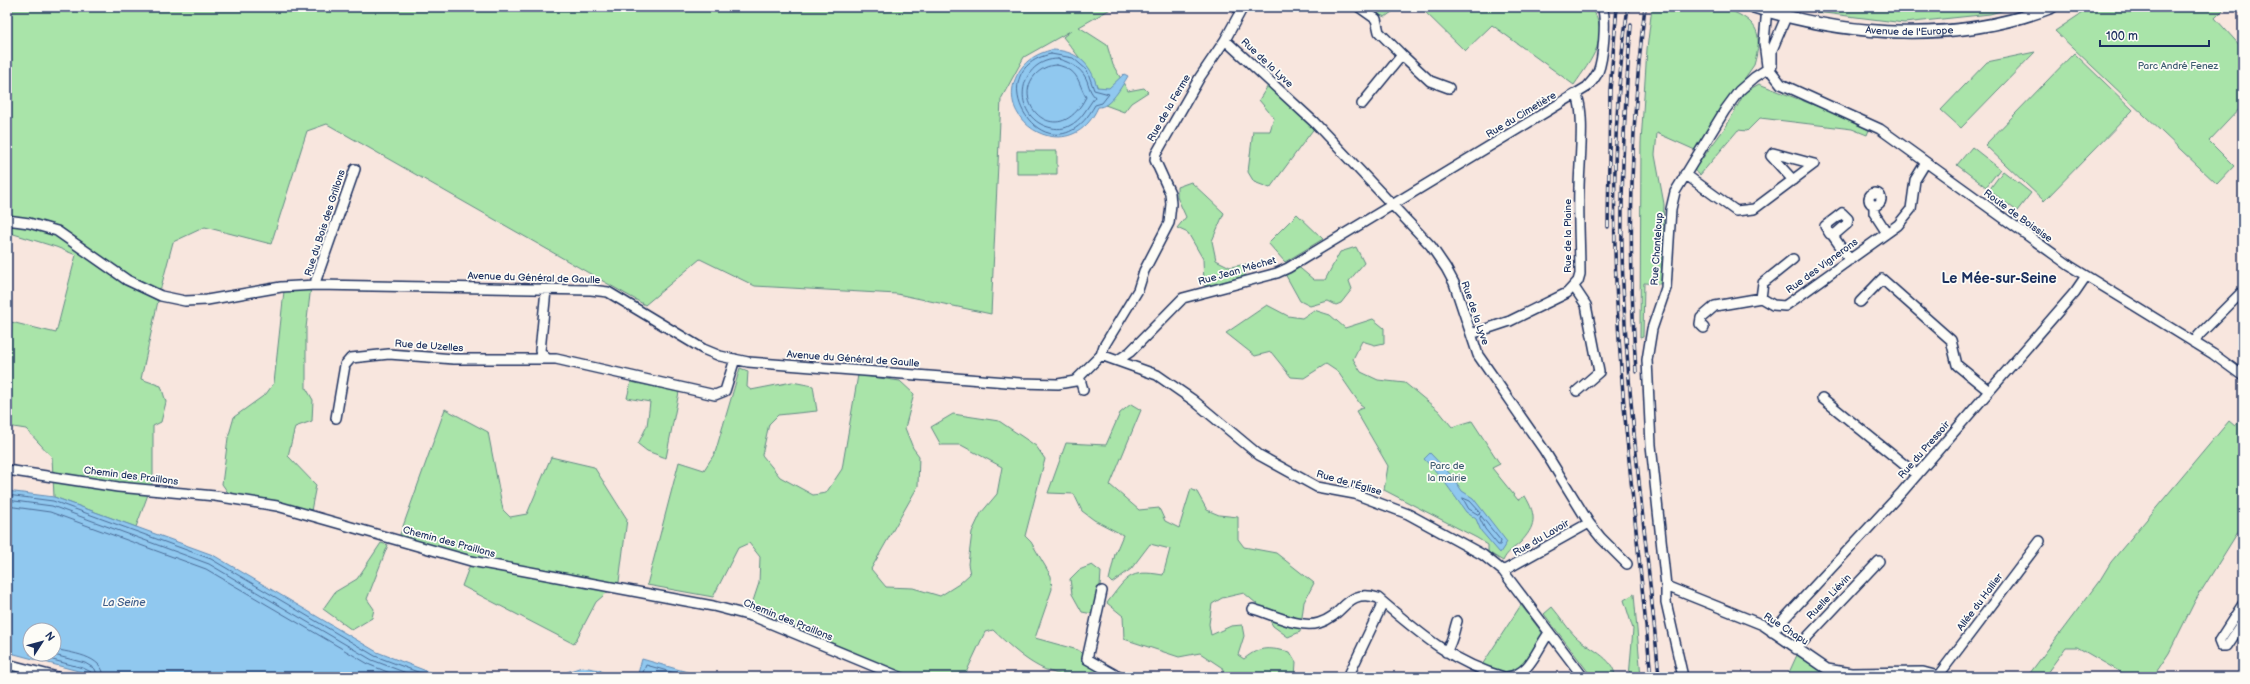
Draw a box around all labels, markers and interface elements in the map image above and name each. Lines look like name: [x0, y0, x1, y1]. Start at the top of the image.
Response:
scale bar: [2100, 22, 2209, 48]
street label: Avenue de l'Europe: [1865, 24, 1954, 38]
text: 100 m: [2106, 29, 2138, 44]
street label: Rue de la Lyve: [1238, 36, 1296, 90]
park label: Parc André Fenez: [2138, 60, 2218, 72]
street label: Rue de la Ferme: [1145, 72, 1193, 144]
street label: Rue du Cimetière: [1484, 89, 1558, 141]
street label: Rue du Bois des Grillons: [302, 168, 348, 278]
street label: Route de Boissise: [1981, 187, 2055, 245]
street label: Rue de la Plaine: [1562, 199, 1574, 273]
street label: Rue Chanteloup: [1648, 212, 1666, 286]
street label: Rue des Vignerons: [1784, 236, 1860, 296]
street label: Rue Jean Méchet: [1197, 254, 1277, 288]
street label: Avenue du Général de Gaulle: [467, 270, 601, 286]
district label: Le Mée-sur-Seine: [1941, 270, 2057, 287]
street label: Rue de la Lyve: [1458, 279, 1492, 347]
street label: Rue de Uzelles: [394, 338, 464, 354]
street label: Avenue du Général de Gaulle: [786, 348, 920, 370]
street label: Rue du Pressoir: [1896, 418, 1953, 481]
park label: Parc de la mairie: [1428, 460, 1466, 484]
street label: Chemin des Praillons: [83, 464, 179, 488]
street label: Rue de l'Église: [1315, 468, 1383, 498]
street label: Rue du Lavoir: [1511, 517, 1572, 559]
street label: Chemin des Praillons: [401, 524, 497, 560]
street label: Allée du Hallier: [1955, 571, 2006, 633]
street label: Ruelle Liévin: [1804, 572, 1854, 622]
water label: La Seine: [102, 596, 146, 609]
street label: Chemin des Praillons: [742, 597, 834, 643]
street label: Rue Chapu: [1761, 610, 1811, 648]
north arrow: [22, 622, 62, 662]
text: N: [42, 629, 57, 644]

